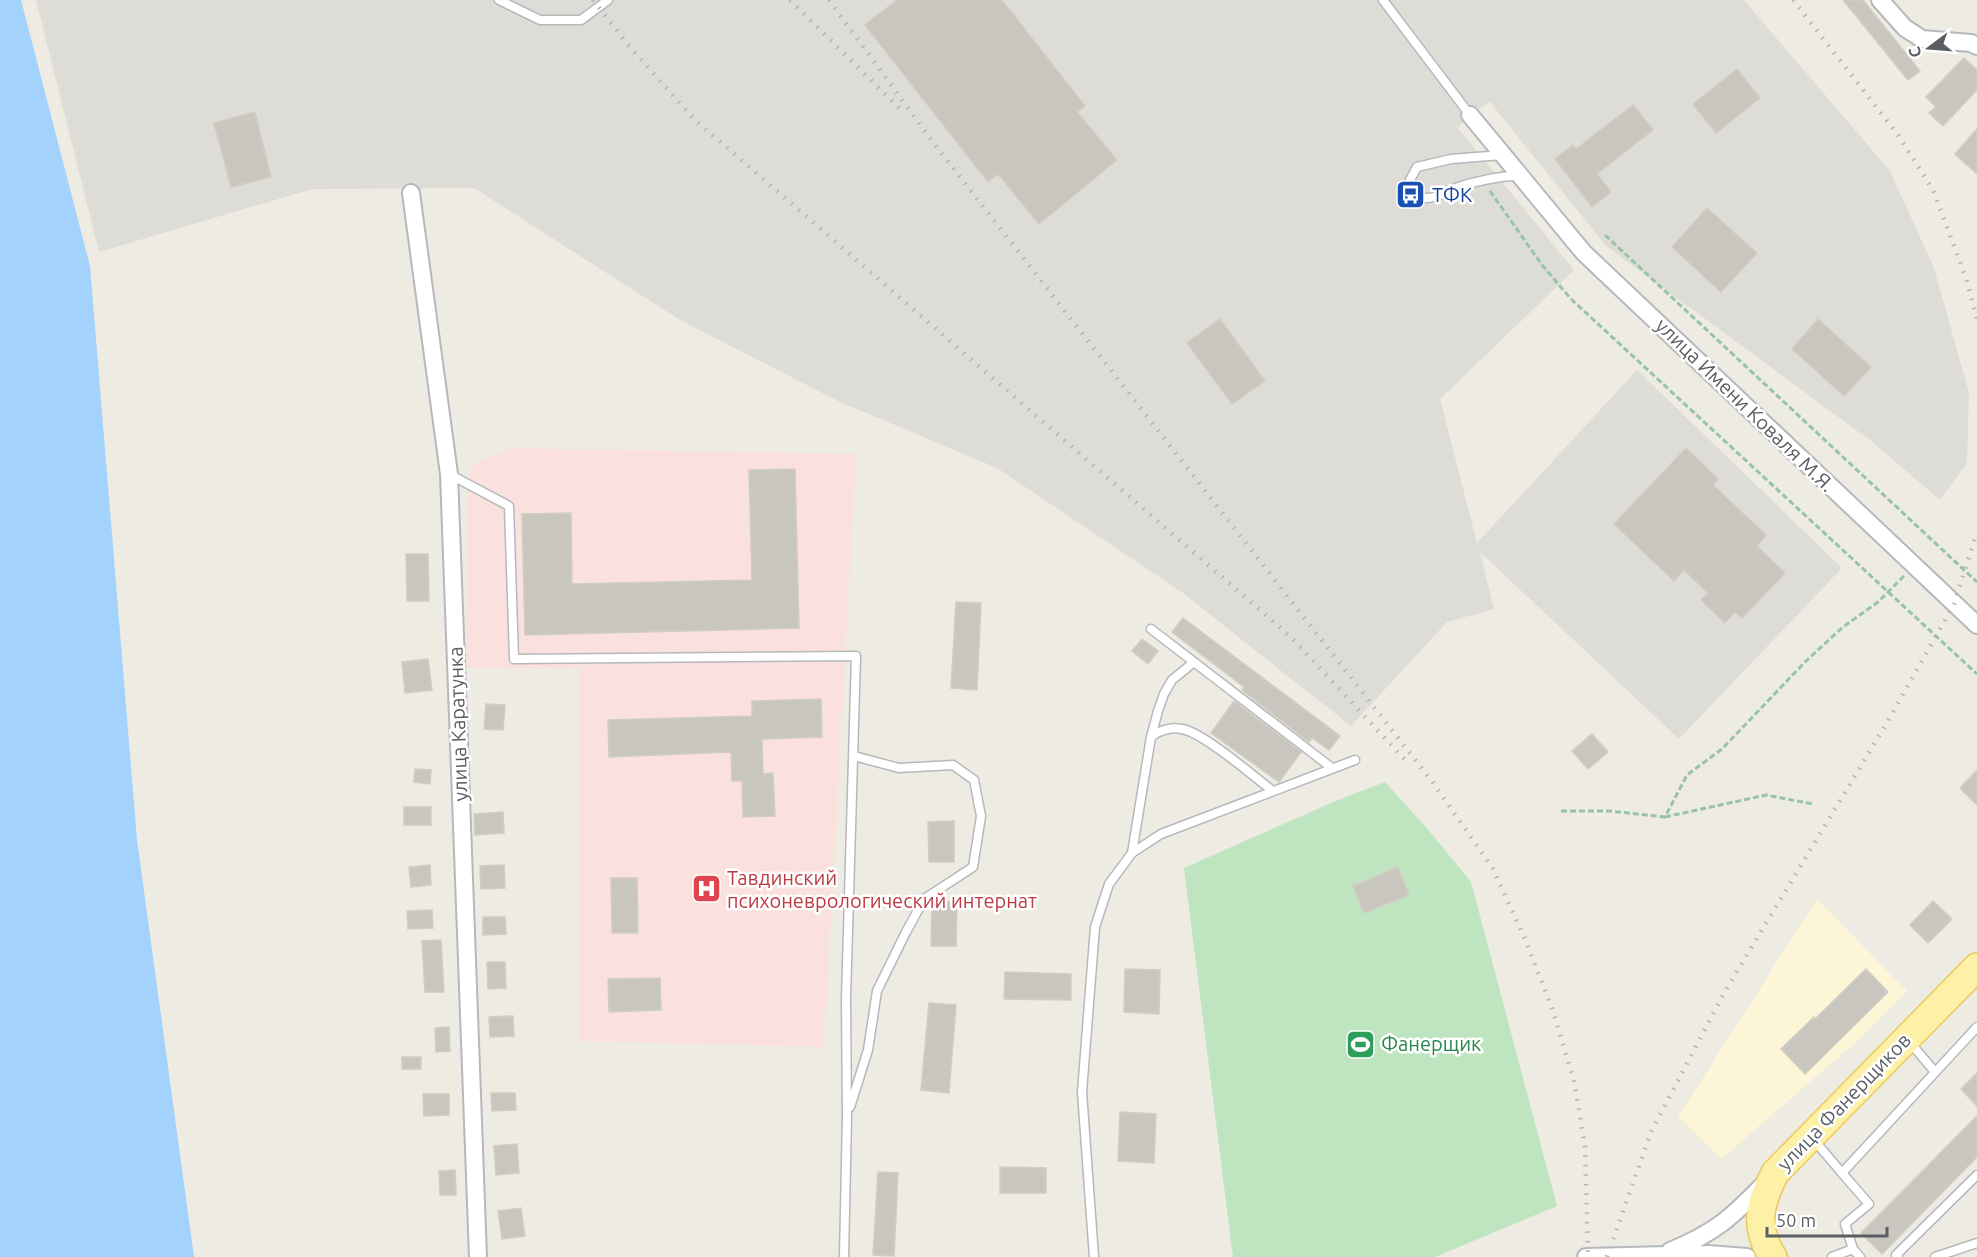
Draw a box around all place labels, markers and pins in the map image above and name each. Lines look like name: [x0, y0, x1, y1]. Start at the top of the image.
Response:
bus stop icon: ТФК: [1395, 179, 1427, 211]
place label: ТФК: [1432, 183, 1472, 206]
place label: Тавдинский психоневрологический интернат: [727, 866, 1037, 912]
hospital icon: Тавдинский психоневрологический интернат: [690, 873, 722, 905]
sports icon: Фанерщик: [1344, 1028, 1376, 1060]
place label: Фанерщик: [1381, 1032, 1481, 1055]

